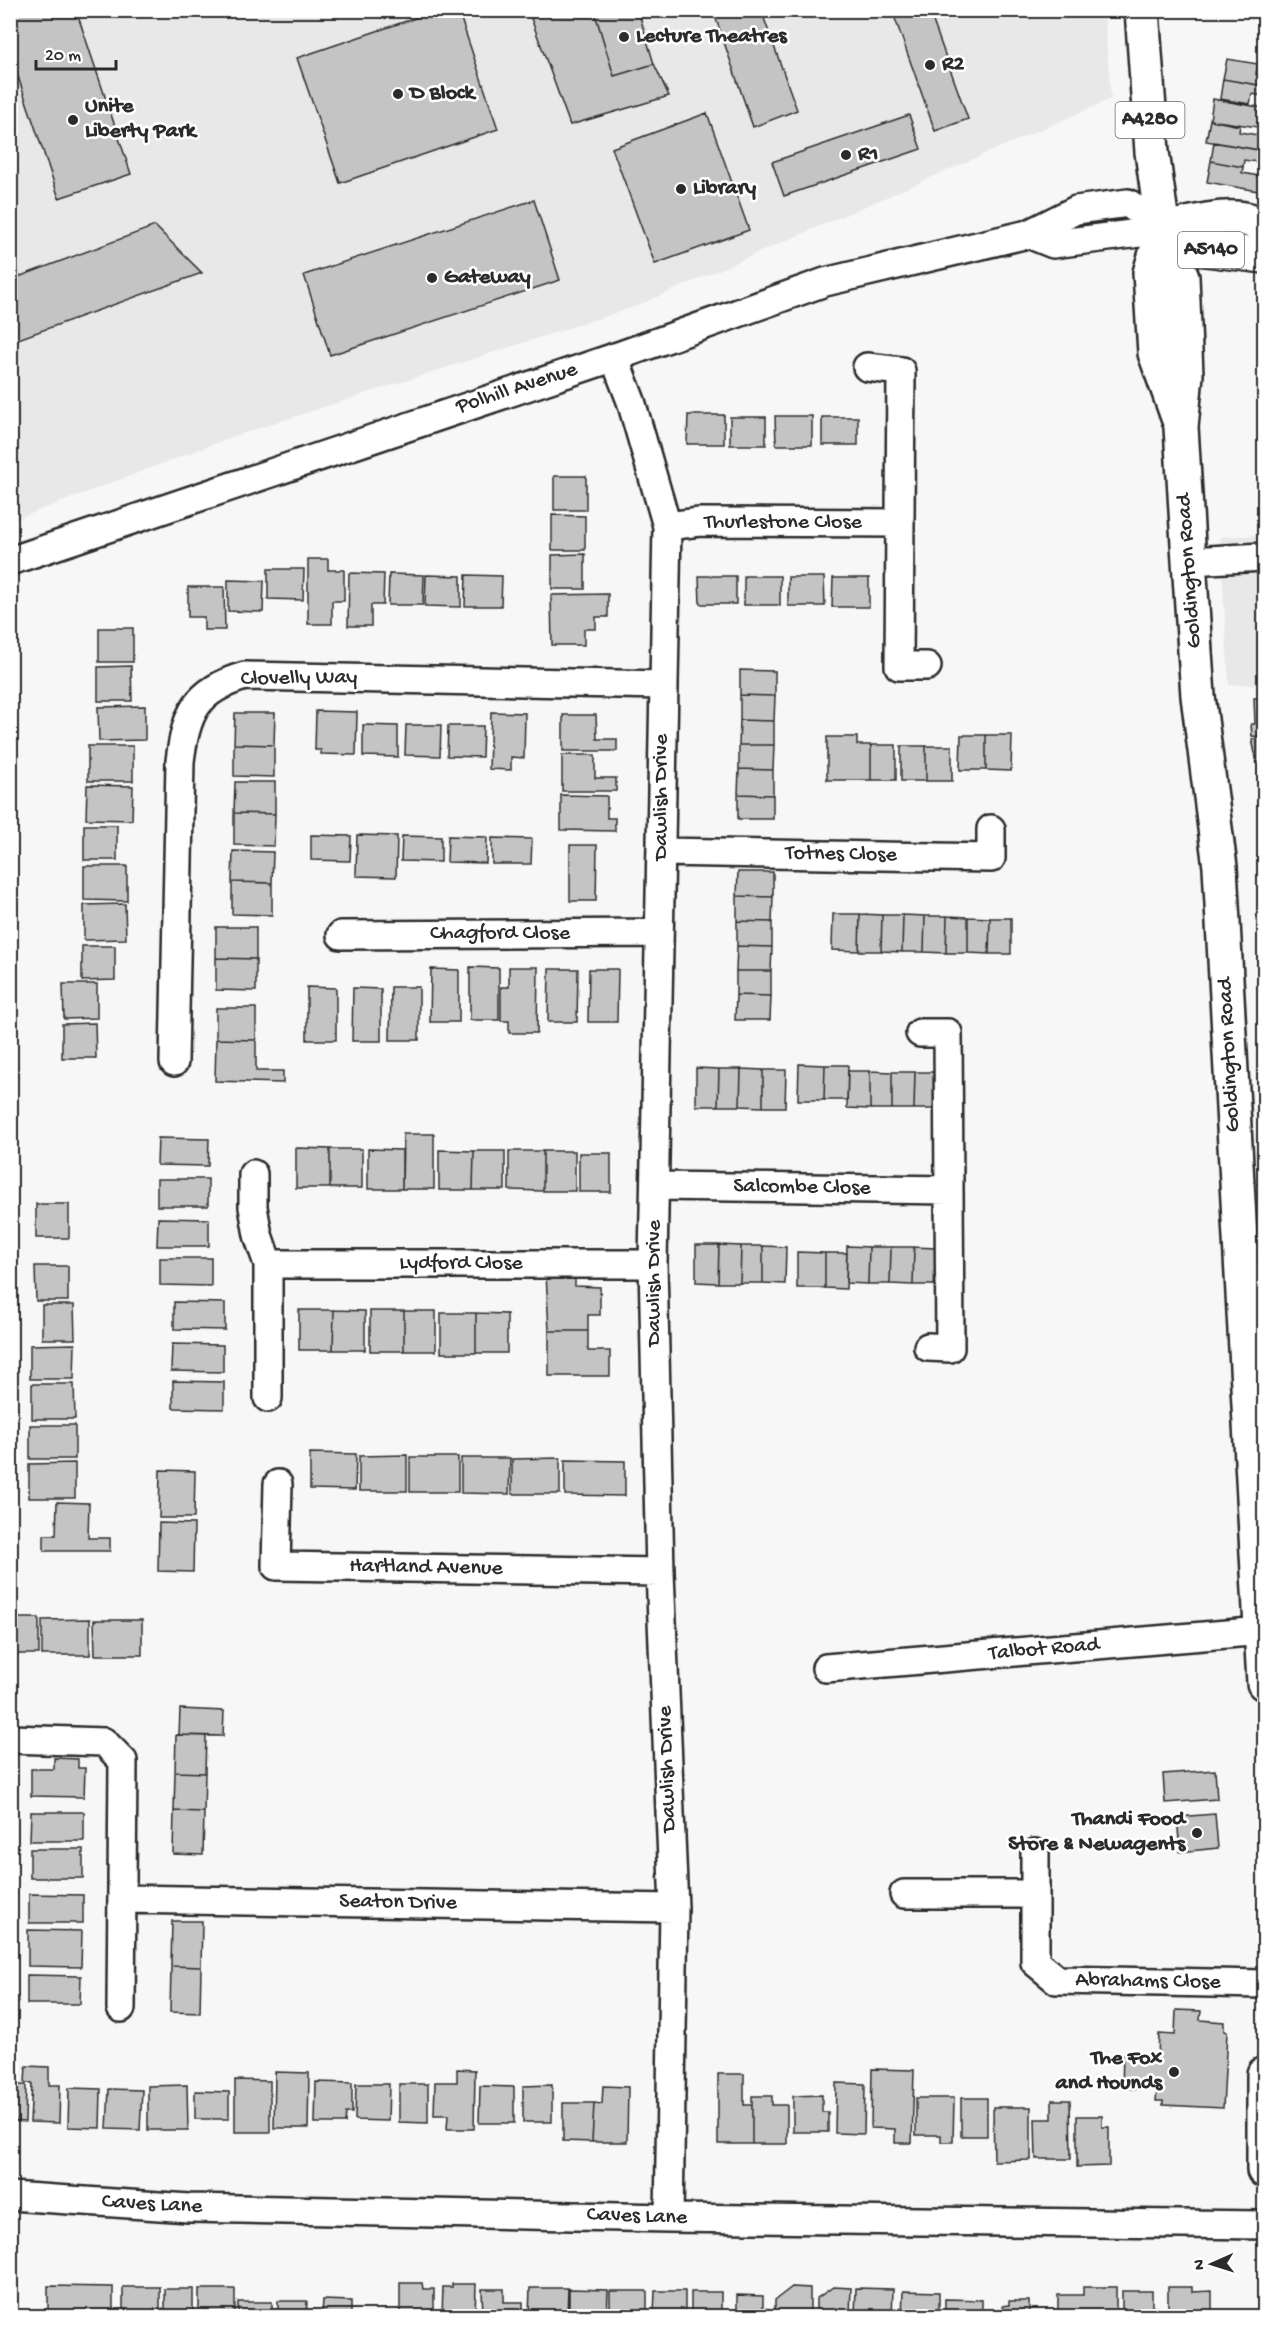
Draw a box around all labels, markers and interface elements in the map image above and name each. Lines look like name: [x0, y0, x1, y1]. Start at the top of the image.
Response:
place label: Lecture Theatres: [636, 24, 789, 50]
marker: Lecture Theatres: [617, 30, 631, 44]
scale bar: [36, 33, 116, 71]
text: 20 m: [45, 46, 81, 67]
place label: R2: [941, 52, 965, 78]
marker: R2: [923, 58, 937, 72]
place label: D Block: [408, 81, 477, 107]
marker: D Block: [391, 87, 405, 101]
place label: Unite Liberty Park: [85, 94, 198, 145]
road number: A4280: [1116, 102, 1184, 138]
marker: Unite Liberty Park: [66, 113, 80, 127]
place label: R1: [857, 142, 878, 168]
marker: R1: [839, 148, 853, 162]
place label: Library: [693, 176, 756, 202]
marker: Library: [674, 182, 688, 196]
road number: A5140: [1178, 232, 1244, 268]
place label: Gateway: [444, 265, 531, 291]
marker: Gateway: [425, 271, 439, 285]
street label: Polhill Avenue: [452, 357, 582, 421]
street label: Goldington Road: [1171, 491, 1208, 649]
street label: Thurlestone Close: [702, 510, 863, 536]
street label: Clovelly Way: [240, 665, 358, 693]
street label: Dawlish Drive: [649, 733, 675, 862]
street label: Totnes Close: [783, 841, 898, 869]
street label: Chagford Close: [430, 921, 571, 947]
street label: Goldington Road: [1213, 975, 1247, 1133]
street label: Salcombe Close: [733, 1174, 872, 1202]
street label: Dawlish Drive: [642, 1219, 668, 1348]
street label: Lydford Close: [399, 1251, 523, 1277]
street label: Hartland Avenue: [349, 1554, 504, 1582]
street label: Talbot Road: [986, 1632, 1102, 1668]
street label: Dawlish Drive: [653, 1705, 683, 1835]
place label: Thandi Food Store & Newagents: [1008, 1807, 1187, 1858]
marker: Thandi Food Store & Newagents: [1190, 1826, 1204, 1840]
street label: Seaton Drive: [339, 1889, 458, 1917]
street label: Abrahams Close: [1075, 1968, 1221, 1996]
place label: The Fox and Hounds: [1054, 2046, 1164, 2097]
marker: The Fox and Hounds: [1167, 2065, 1181, 2079]
street label: Caves Lane: [101, 2189, 204, 2221]
street label: Caves Lane: [586, 2202, 688, 2232]
north arrow: [1182, 2234, 1242, 2294]
text: N: [1191, 2258, 1210, 2270]

